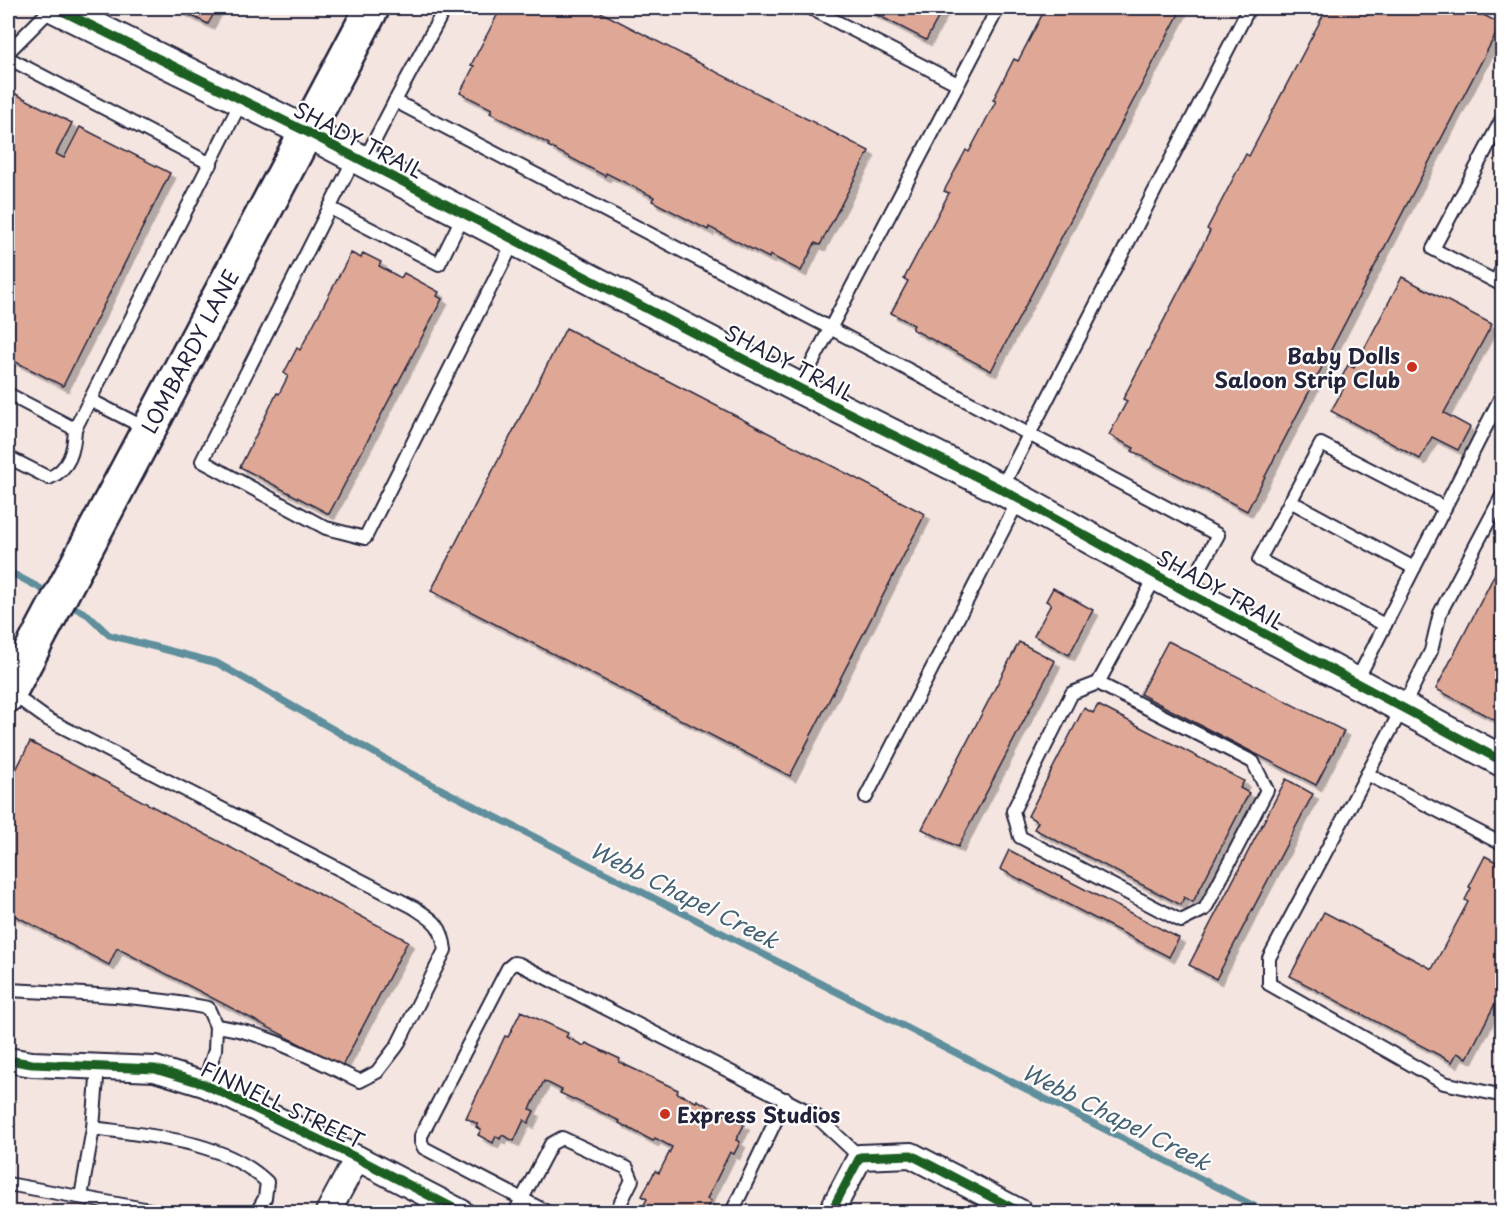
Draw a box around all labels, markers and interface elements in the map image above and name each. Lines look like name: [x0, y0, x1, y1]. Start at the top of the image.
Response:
street label: SHADY TRAIL: [289, 93, 429, 185]
street label: LOMBARDY LANE: [132, 263, 246, 439]
street label: SHADY TRAIL: [720, 316, 860, 408]
place label: Baby Dolls Saloon Strip Club: [1214, 339, 1400, 395]
marker: Baby Dolls Saloon Strip Club: [1405, 360, 1419, 374]
street label: SHADY TRAIL: [1152, 541, 1291, 637]
water label: Webb Chapel Creek: [585, 832, 786, 956]
street label: FINNELL STREET: [196, 1052, 370, 1156]
water label: Webb Chapel Creek: [1017, 1054, 1218, 1178]
place label: Express Studios: [677, 1098, 840, 1130]
marker: Express Studios: [658, 1107, 672, 1121]

